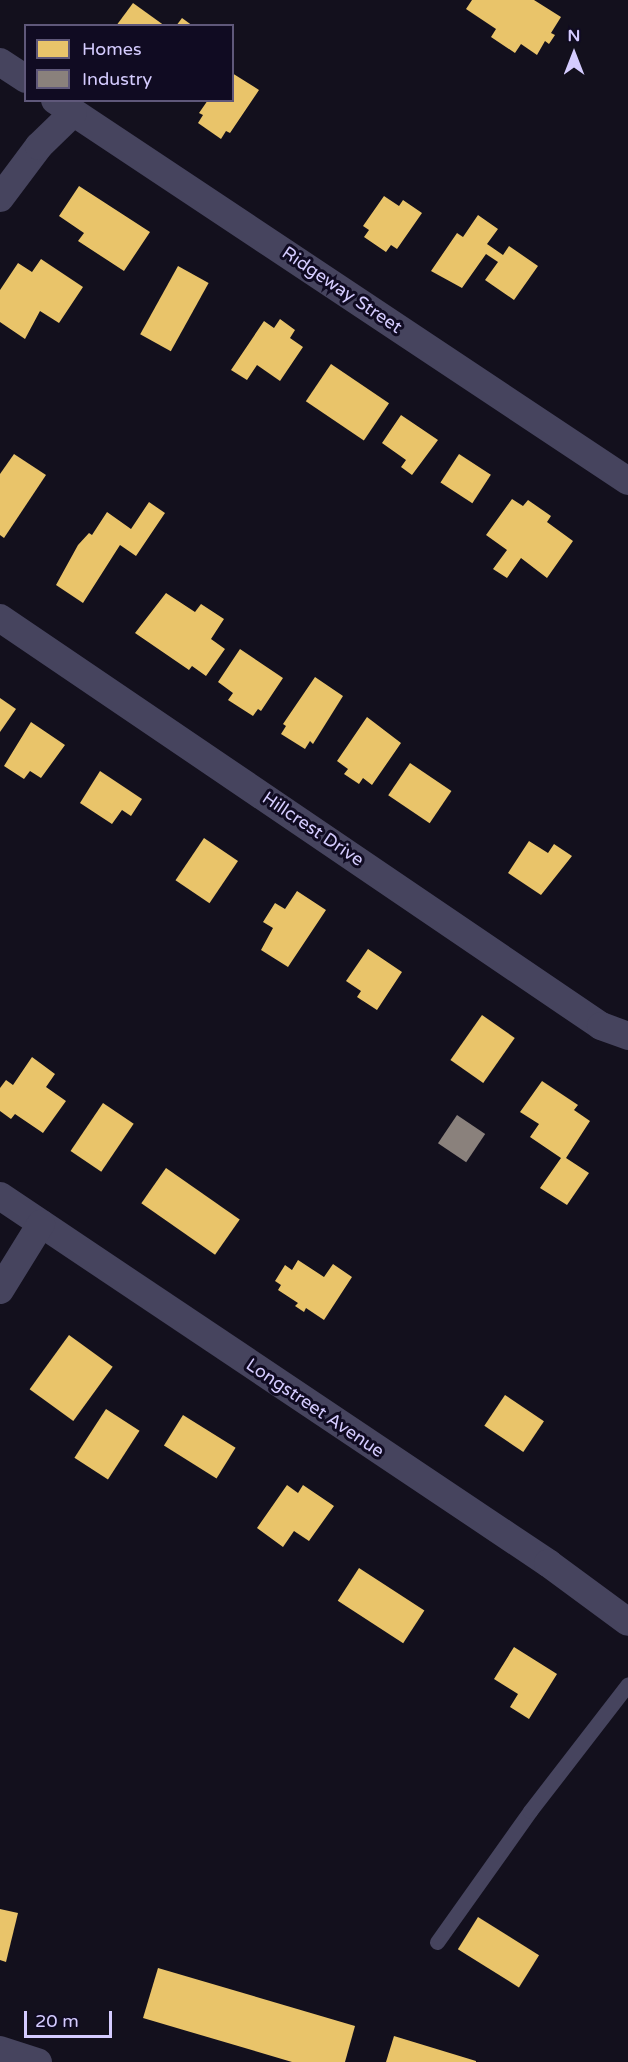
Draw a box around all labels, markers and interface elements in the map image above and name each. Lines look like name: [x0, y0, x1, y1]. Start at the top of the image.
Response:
legend: [24, 24, 234, 102]
north arrow: [544, 24, 604, 84]
text: N: [568, 26, 580, 46]
text: Homes: [82, 38, 142, 60]
text: Industry: [82, 68, 152, 90]
street label: Ridgeway Street: [278, 242, 406, 338]
street label: Hillcrest Drive: [258, 787, 368, 871]
street label: Longstreet Avenue: [242, 1354, 388, 1462]
scale bar: [27, 1999, 116, 2037]
text: 20 m: [35, 2010, 79, 2032]

